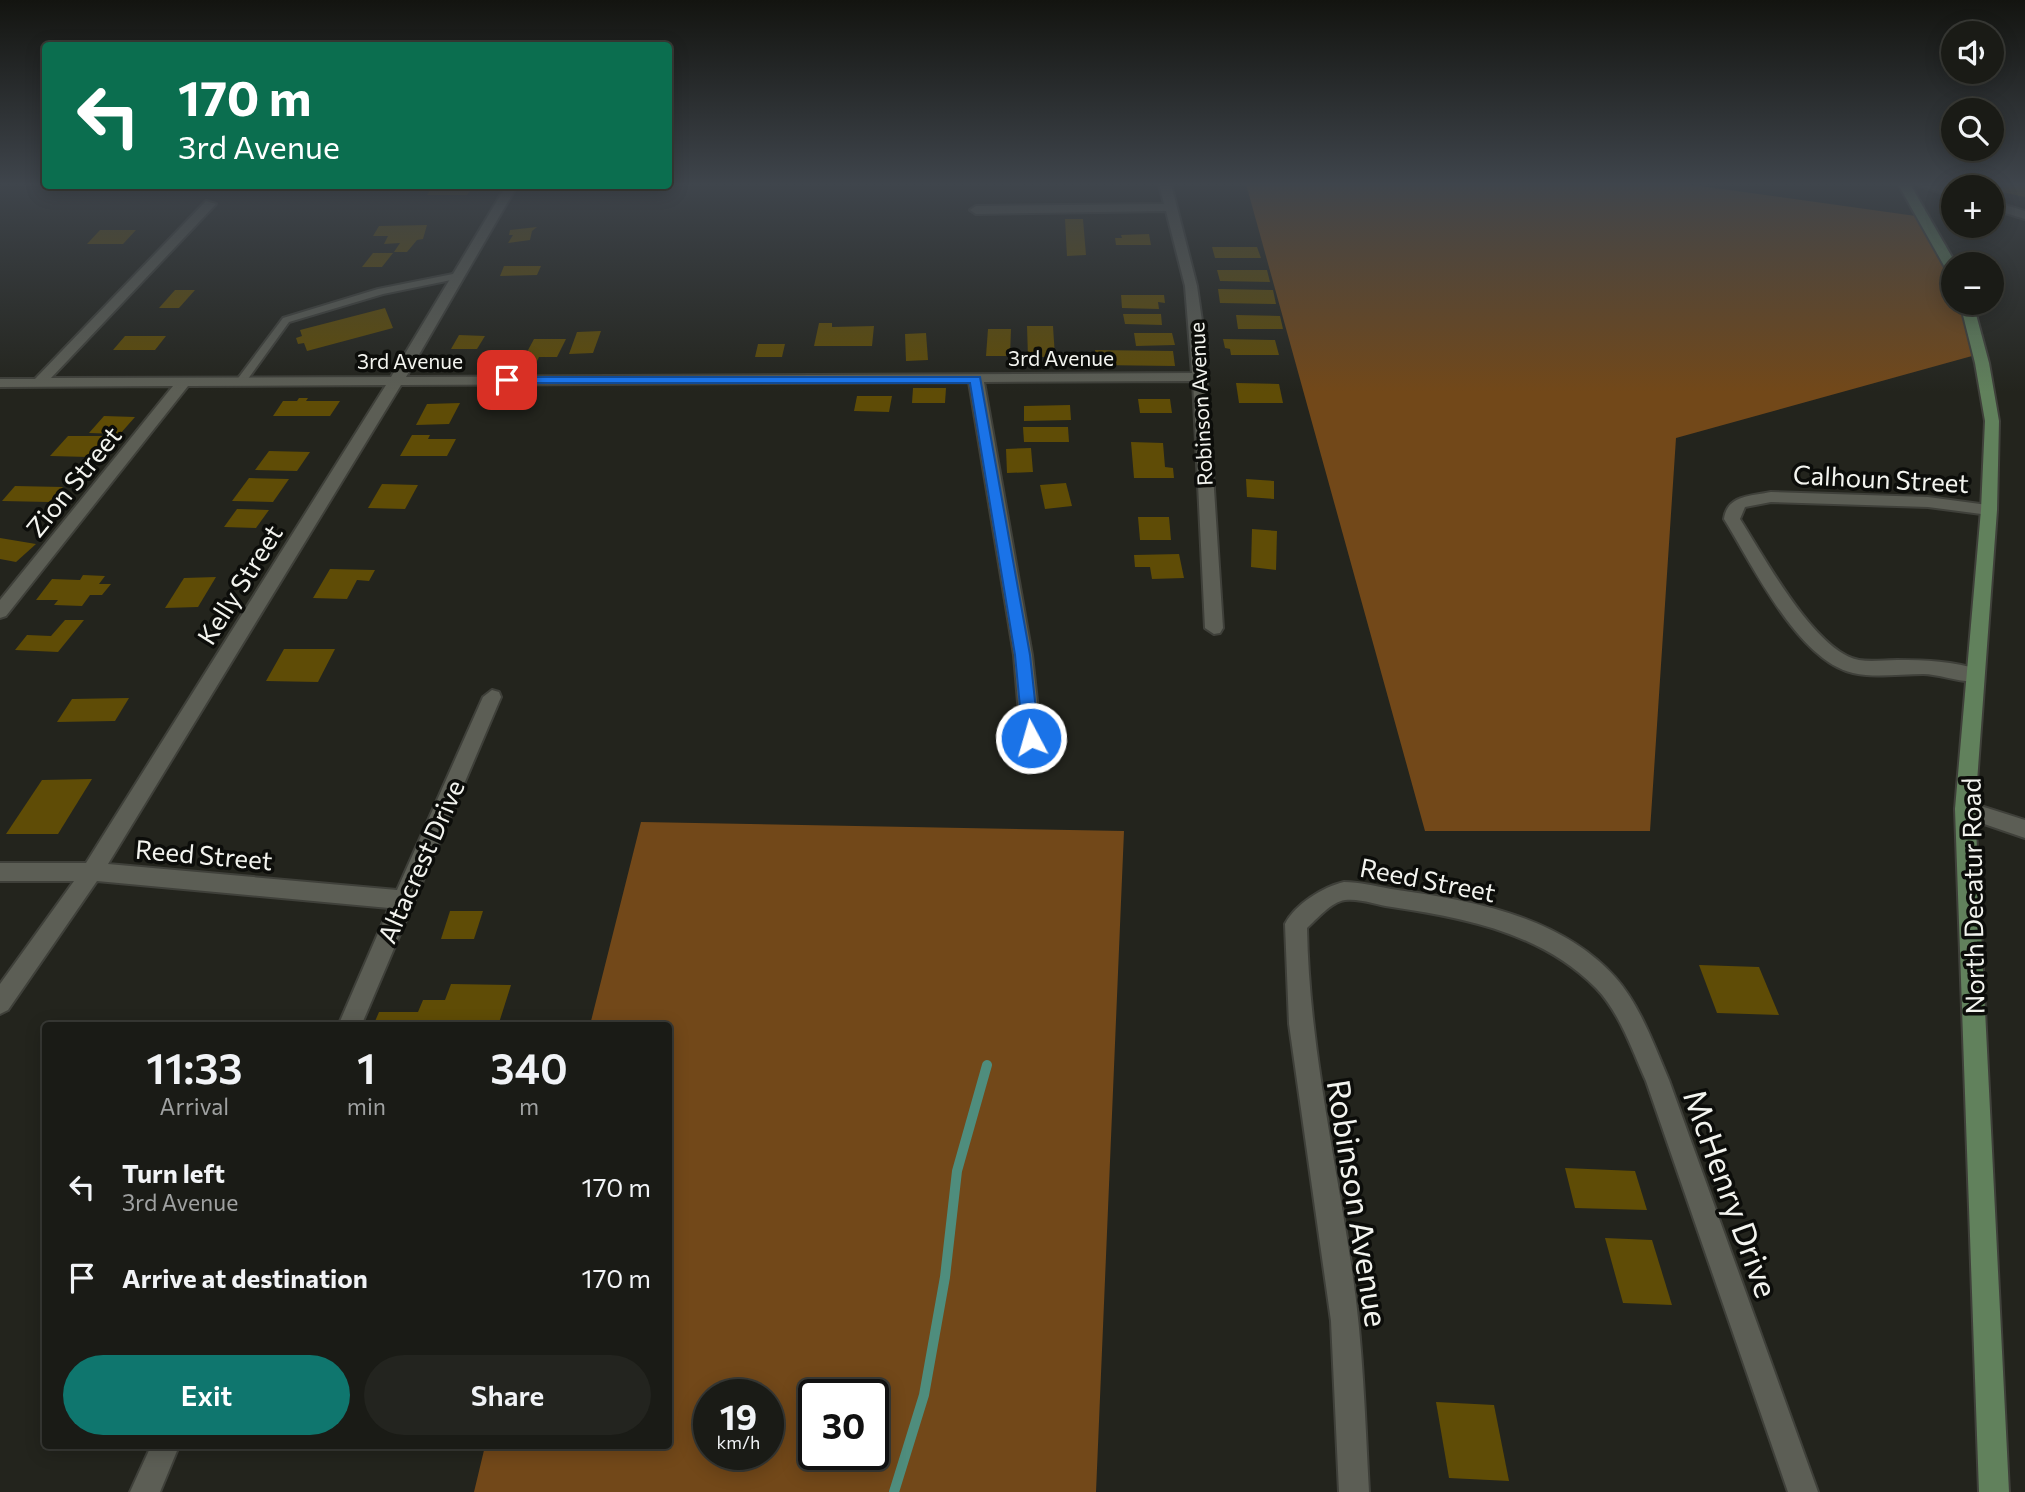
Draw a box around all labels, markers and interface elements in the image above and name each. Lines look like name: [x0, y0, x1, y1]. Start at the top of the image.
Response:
map controls: [1941, 21, 2004, 315]
button: sound: [1941, 21, 2004, 84]
text: 170 m: [178, 66, 311, 126]
icon: left: [63, 70, 154, 161]
button: search: [1941, 98, 2004, 161]
text: 3rd Avenue: [178, 126, 340, 166]
button: +: [1941, 175, 2004, 238]
button: −: [1941, 252, 2004, 315]
street label: Robinson Avenue: [1183, 321, 1217, 487]
street label: 3rd Avenue: [1008, 345, 1114, 370]
street label: 3rd Avenue: [357, 348, 463, 373]
pin: [477, 350, 537, 410]
icon: arrive: [488, 361, 526, 399]
street label: Zion Street: [19, 420, 127, 542]
street label: Calhoun Street: [1792, 458, 1970, 498]
street label: Kelly Street: [190, 518, 288, 650]
position arrow: [994, 701, 1068, 775]
street label: Altacrest Drive: [370, 775, 470, 947]
street label: North Decatur Road: [1954, 777, 1990, 1015]
street label: Reed Street: [134, 833, 274, 875]
street label: Reed Street: [1358, 851, 1498, 907]
text: 11:33: [146, 1041, 243, 1093]
text: 1: [357, 1041, 376, 1093]
text: 340: [490, 1041, 568, 1093]
street label: Robinson Avenue: [1320, 1076, 1398, 1330]
street label: McHenry Drive: [1676, 1084, 1788, 1302]
text: Arrival: [160, 1092, 229, 1120]
text: min: [347, 1092, 386, 1120]
text: m: [519, 1092, 539, 1120]
text: Turn left: [122, 1157, 225, 1188]
icon: left: [63, 1168, 101, 1206]
text: 170 m: [582, 1171, 651, 1202]
text: 3rd Avenue: [122, 1188, 238, 1216]
icon: arrive: [63, 1259, 101, 1297]
text: Arrive at destination: [122, 1262, 368, 1293]
text: 170 m: [582, 1262, 651, 1293]
button: Exit: [63, 1355, 350, 1435]
button: Share: [364, 1355, 651, 1435]
speed limit sign: 30: [798, 1379, 889, 1470]
text: 19: [720, 1394, 757, 1437]
text: km/h: [717, 1431, 760, 1453]

